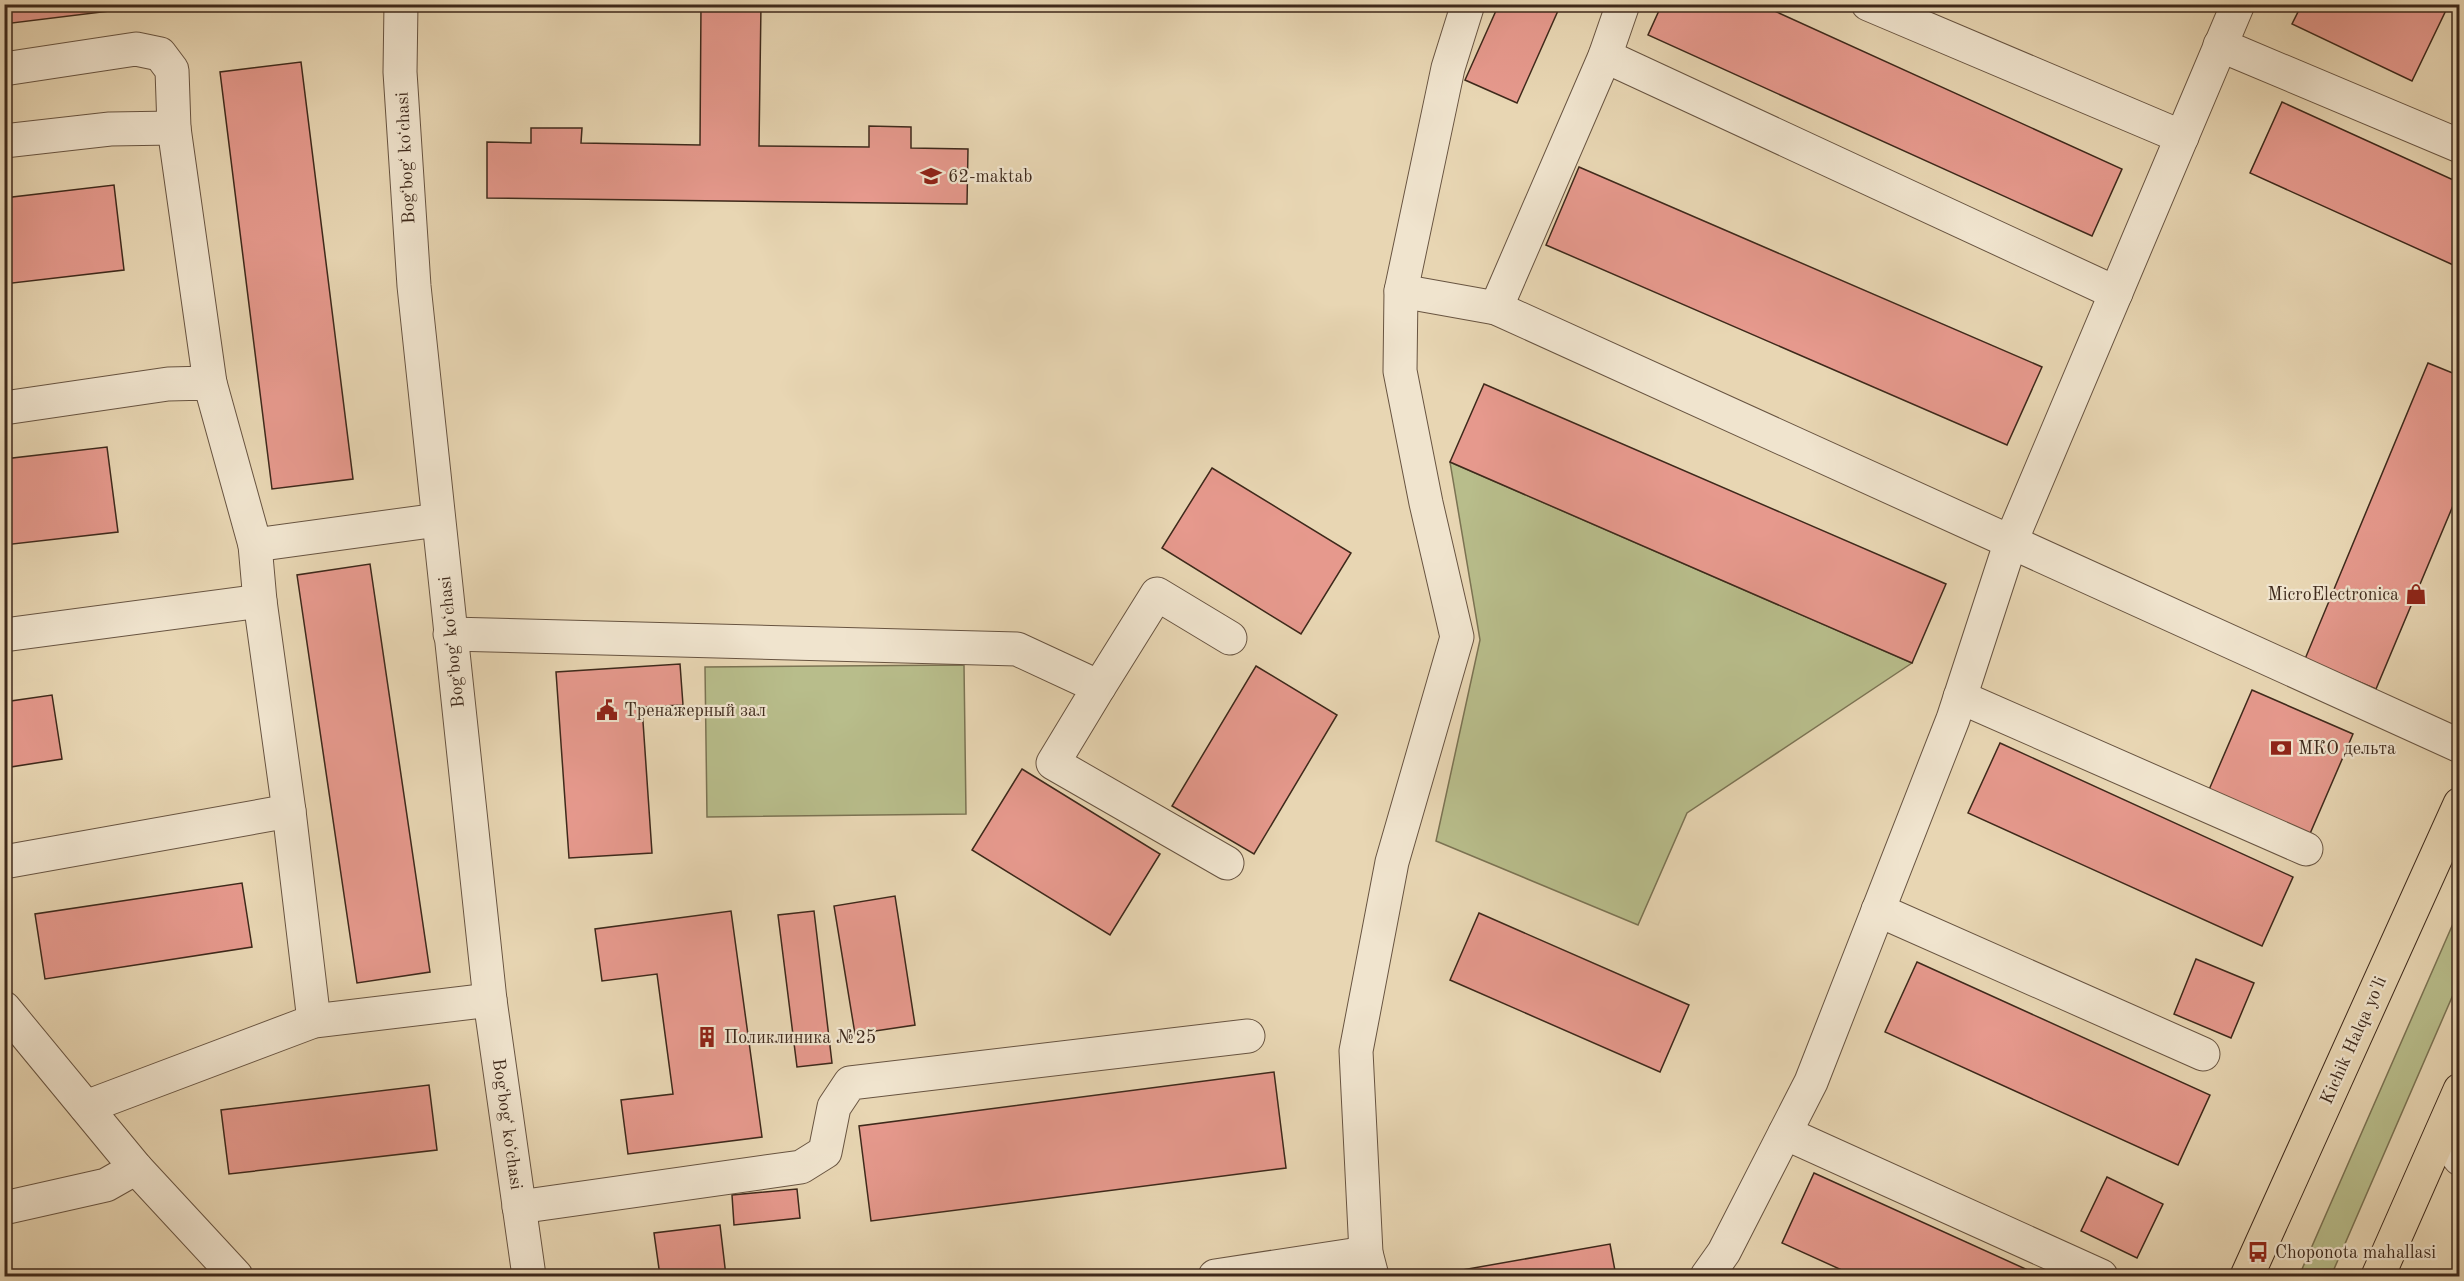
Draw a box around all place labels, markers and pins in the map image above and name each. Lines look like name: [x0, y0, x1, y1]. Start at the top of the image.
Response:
school or university icon: 62-maktab: [919, 164, 943, 188]
place label: 62-maktab: [948, 168, 1033, 186]
shop icon: MicroElectronica: [2404, 582, 2428, 606]
place label: MicroElectronica: [2268, 586, 2399, 604]
public building icon: Тренажерный зал: [595, 698, 619, 722]
place label: Тренажерный зал: [624, 702, 766, 720]
bank icon: МКО дельта: [2269, 736, 2293, 760]
place label: МКО дельта: [2298, 740, 2396, 758]
building icon: Поликлиника №25: [695, 1025, 719, 1049]
place label: Поликлиника №25: [724, 1029, 876, 1047]
bus stop icon: Choponota mahallasi: [2246, 1240, 2270, 1264]
place label: Choponota mahallasi: [2275, 1244, 2436, 1262]

